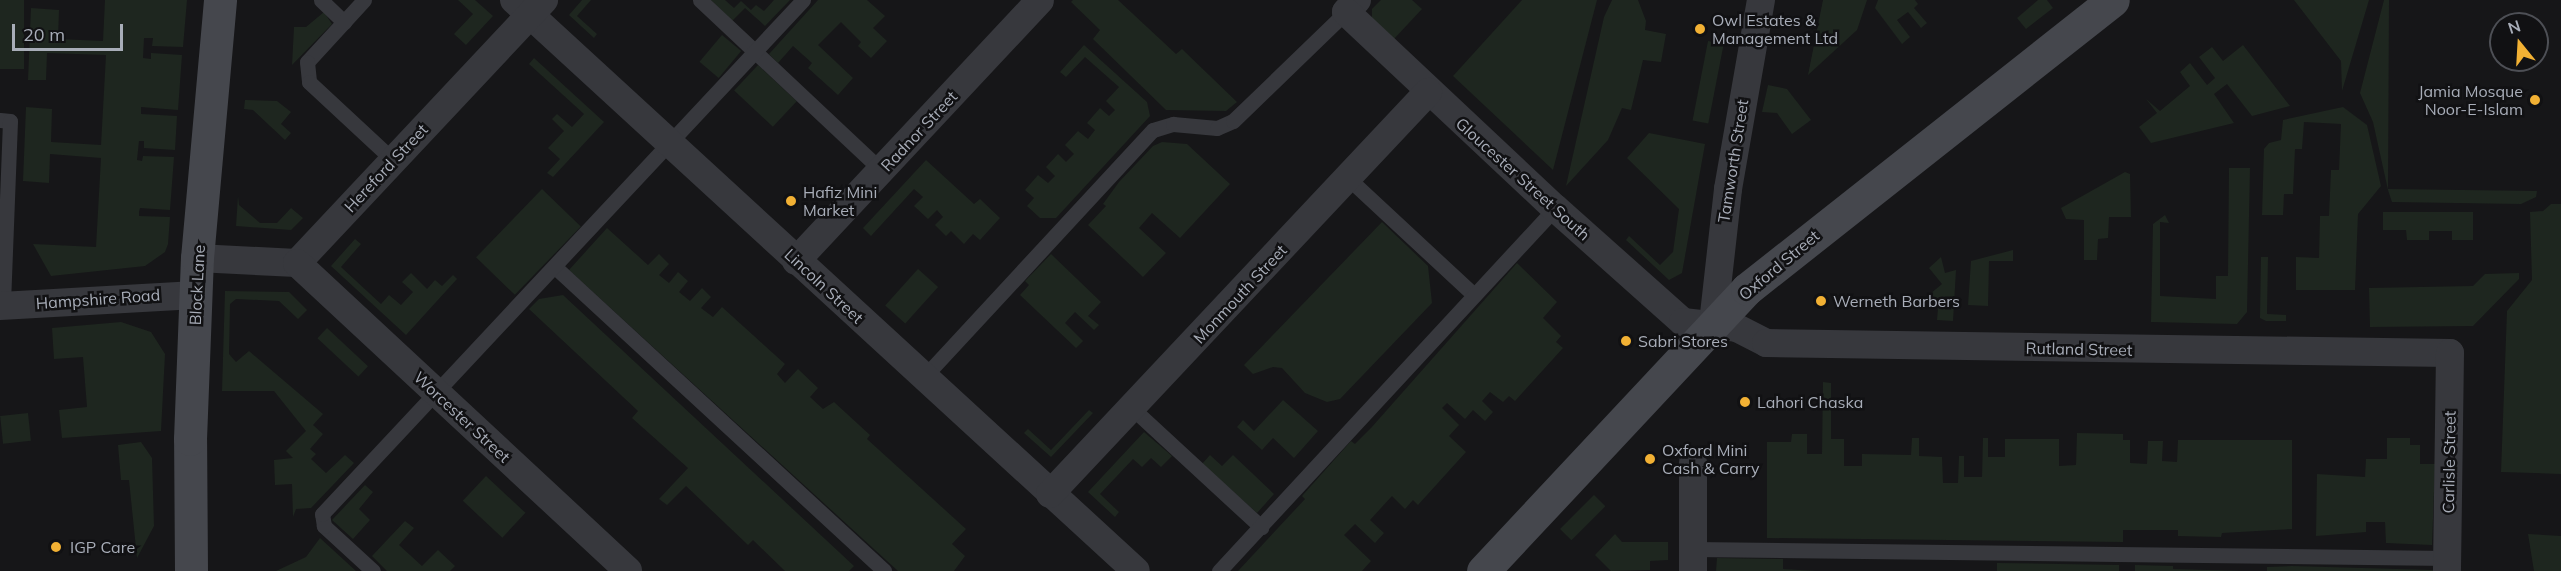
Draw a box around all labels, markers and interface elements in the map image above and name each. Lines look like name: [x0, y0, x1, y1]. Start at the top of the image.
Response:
place label: Owl Estates & Management Ltd: [1712, 10, 1838, 48]
scale bar: [15, 12, 126, 50]
north arrow: [2489, 12, 2549, 72]
text: N: [2505, 15, 2523, 38]
marker: Owl Estates & Management Ltd: [1693, 22, 1707, 36]
text: 20 m: [23, 23, 65, 46]
place label: Jamia Mosque Noor-E-Islam: [2418, 81, 2523, 119]
street label: Radnor Street: [877, 87, 961, 175]
marker: Jamia Mosque Noor-E-Islam: [2528, 93, 2542, 107]
street label: Tamworth Street: [1714, 98, 1752, 224]
street label: Gloucester Street South: [1452, 114, 1594, 244]
street label: Hereford Street: [340, 120, 432, 216]
place label: Hafiz Mini Market: [803, 182, 877, 220]
marker: Hafiz Mini Market: [784, 194, 798, 208]
street label: Oxford Street: [1735, 226, 1823, 304]
street label: Monmouth Street: [1189, 241, 1291, 347]
street label: Block Lane: [185, 244, 209, 326]
street label: Lincoln Street: [781, 245, 867, 327]
street label: Hampshire Road: [35, 285, 161, 313]
place label: Werneth Barbers: [1833, 291, 1960, 311]
marker: Werneth Barbers: [1814, 294, 1828, 308]
place label: Sabri Stores: [1638, 331, 1728, 351]
marker: Sabri Stores: [1619, 334, 1633, 348]
street label: Rutland Street: [2025, 338, 2133, 360]
street label: Worcester Street: [410, 368, 514, 466]
place label: Lahori Chaska: [1757, 392, 1863, 412]
marker: Lahori Chaska: [1738, 395, 1752, 409]
street label: Carlisle Street: [2439, 411, 2459, 513]
place label: Oxford Mini Cash & Carry: [1662, 440, 1760, 478]
marker: Oxford Mini Cash & Carry: [1643, 452, 1657, 466]
place label: IGP Care: [70, 537, 135, 557]
marker: IGP Care: [47, 538, 65, 556]

